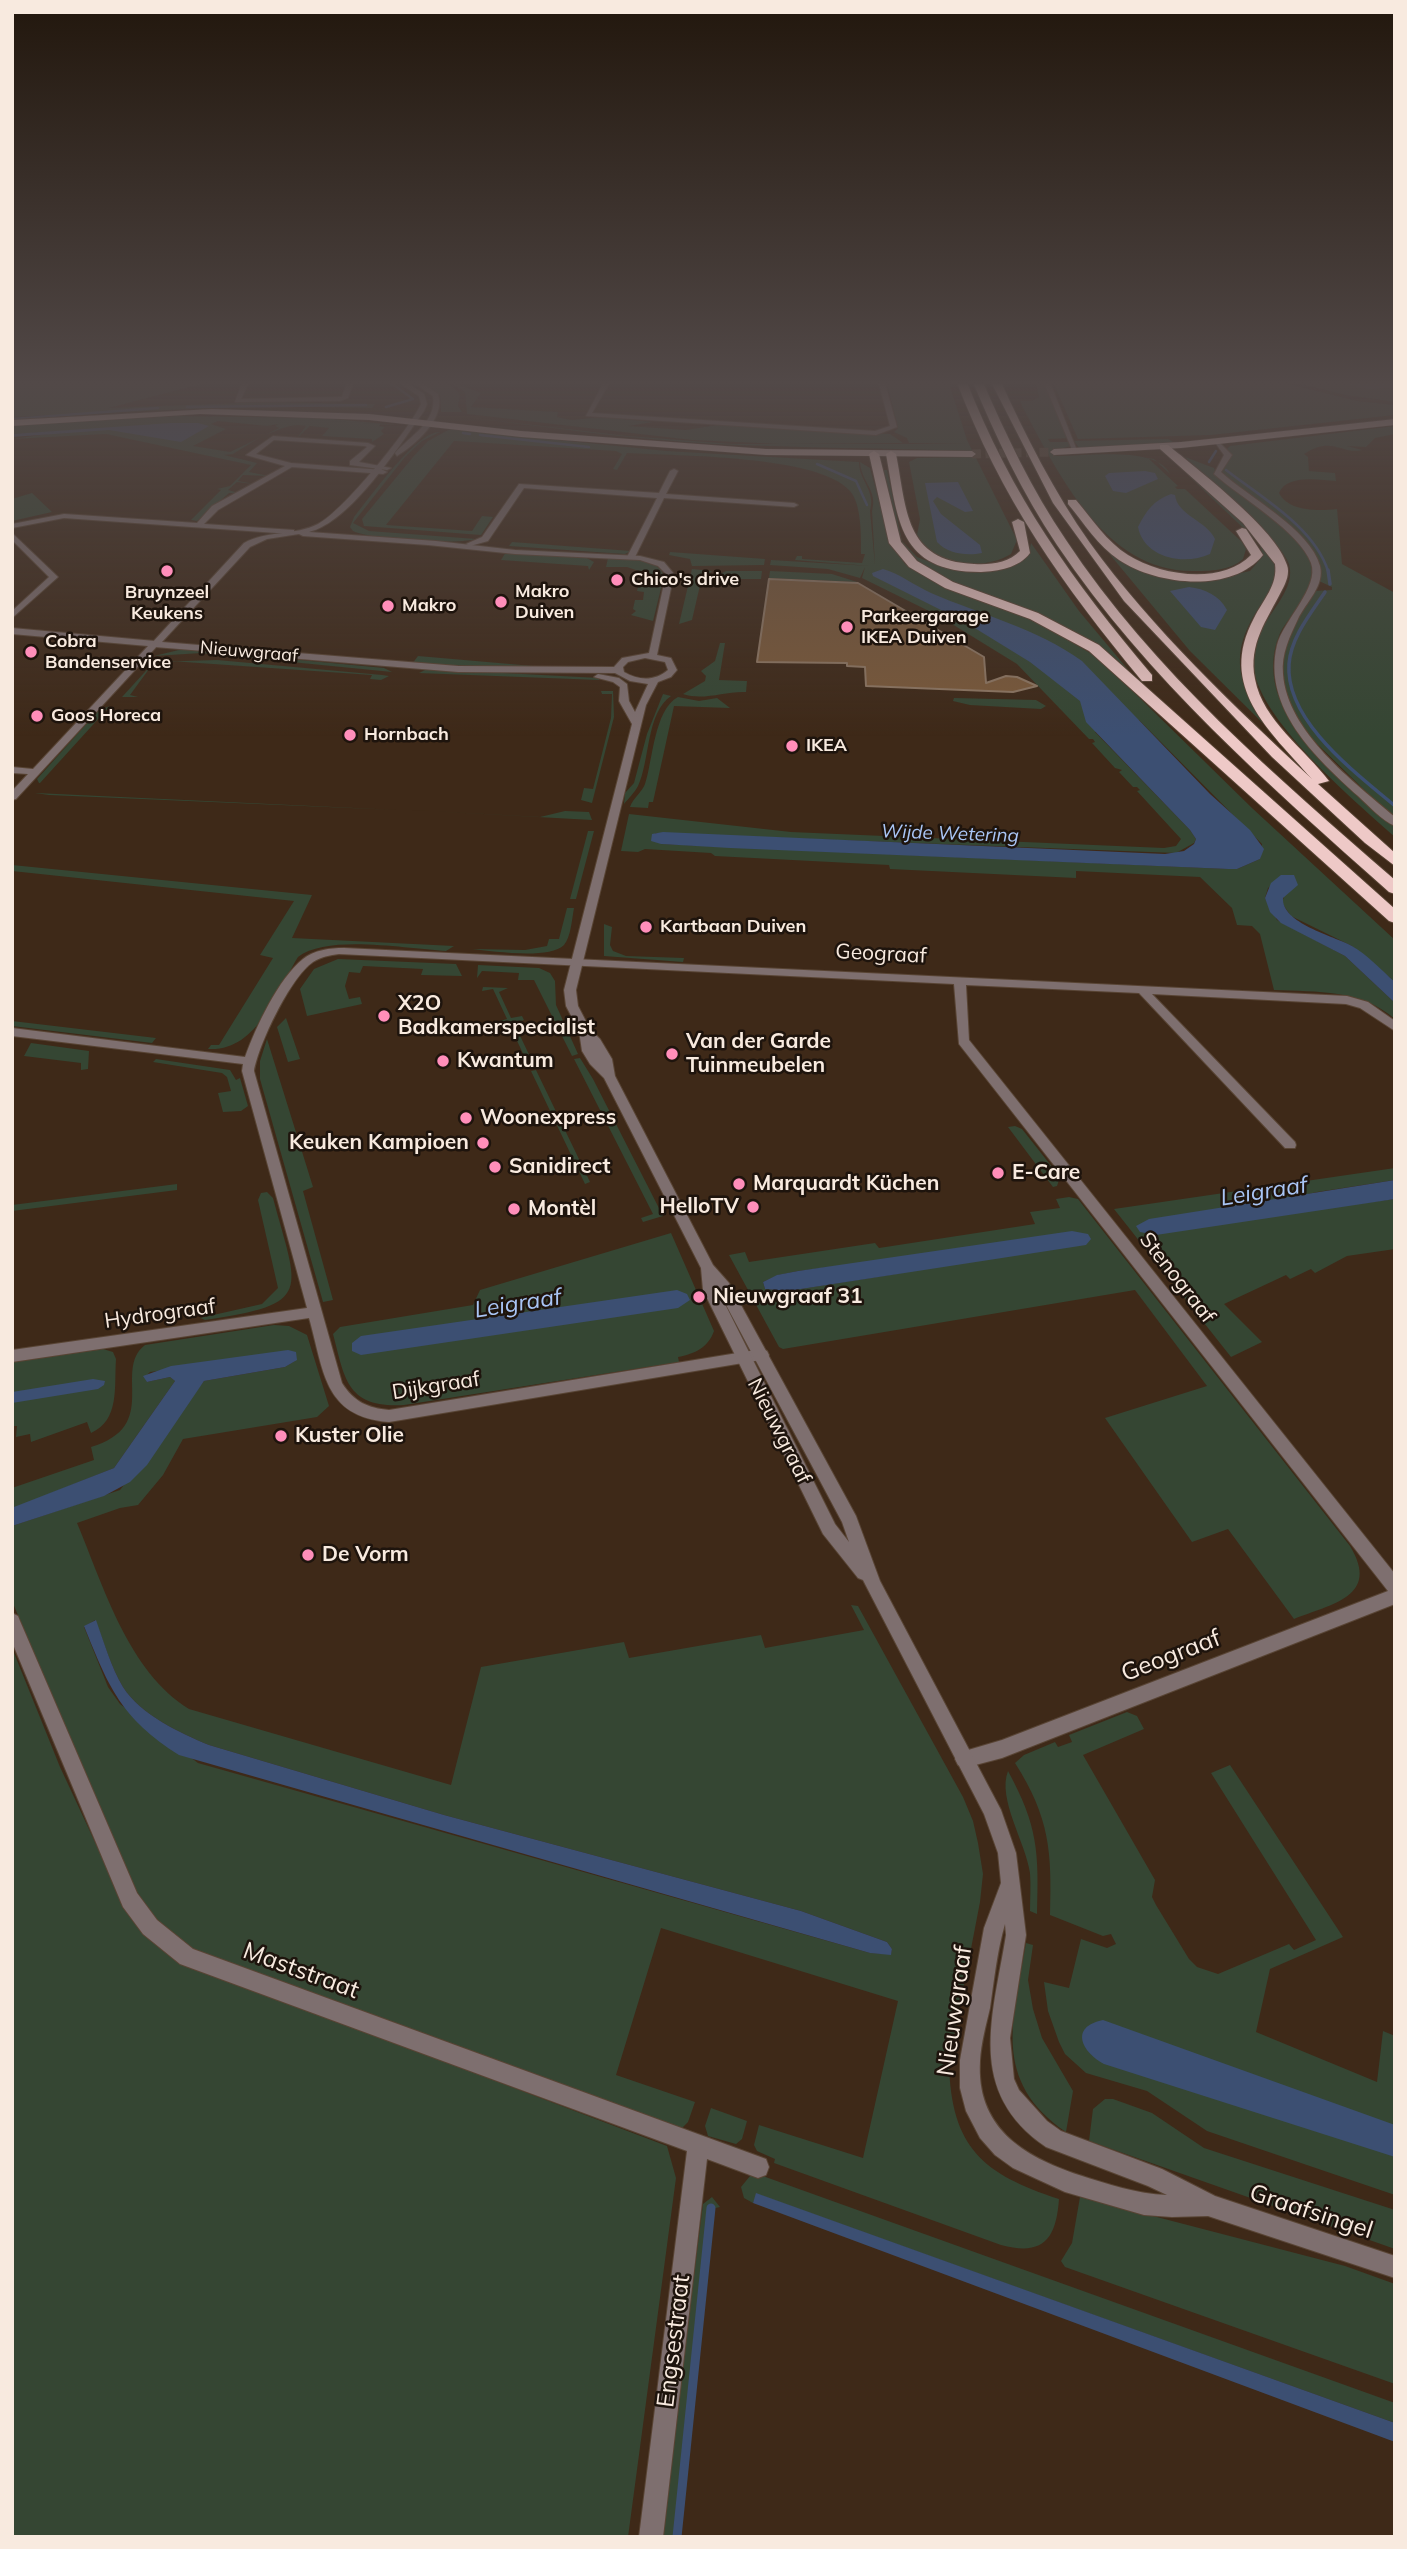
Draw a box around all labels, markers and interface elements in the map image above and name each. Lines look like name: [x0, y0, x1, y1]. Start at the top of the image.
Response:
marker: Bruynzeel Keukens: [159, 563, 175, 579]
place label: Chico's drive: [631, 569, 739, 591]
marker: Chico's drive: [609, 572, 625, 588]
place label: Makro Duiven: [515, 581, 574, 624]
place label: Bruynzeel Keukens: [125, 582, 209, 624]
marker: Makro Duiven: [493, 594, 509, 610]
place label: Makro: [402, 595, 456, 617]
marker: Makro: [380, 598, 396, 614]
place label: Parkeergarage IKEA Duiven: [861, 606, 989, 648]
marker: Parkeergarage IKEA Duiven: [839, 619, 855, 635]
place label: Cobra Bandenservice: [45, 631, 171, 674]
street label: Nieuwgraaf: [199, 637, 299, 667]
marker: Cobra Bandenservice: [23, 644, 39, 660]
place label: Goos Horeca: [51, 705, 161, 727]
marker: Goos Horeca: [29, 708, 45, 724]
place label: Hornbach: [364, 724, 449, 746]
marker: Hornbach: [342, 727, 358, 743]
place label: IKEA: [806, 735, 847, 757]
marker: IKEA: [784, 738, 800, 754]
water label: Wijde Wetering: [881, 820, 1019, 848]
place label: Kartbaan Duiven: [660, 916, 806, 938]
marker: Kartbaan Duiven: [638, 919, 654, 935]
street label: Geograaf: [835, 939, 927, 969]
place label: X2O Badkamerspecialist: [398, 991, 595, 1041]
marker: X2O Badkamerspecialist: [376, 1008, 392, 1024]
place label: Van der Garde Tuinmeubelen: [686, 1029, 831, 1079]
marker: Van der Garde Tuinmeubelen: [664, 1046, 680, 1062]
place label: Kwantum: [457, 1048, 554, 1074]
marker: Kwantum: [435, 1053, 451, 1069]
place label: Woonexpress: [480, 1105, 616, 1131]
marker: Woonexpress: [458, 1110, 474, 1126]
place label: Keuken Kampioen: [289, 1130, 469, 1156]
marker: Keuken Kampioen: [475, 1135, 491, 1151]
place label: Sanidirect: [509, 1154, 610, 1180]
marker: Sanidirect: [487, 1159, 503, 1175]
place label: E-Care: [1012, 1160, 1080, 1186]
marker: E-Care: [990, 1165, 1006, 1181]
place label: Marquardt Küchen: [753, 1171, 939, 1197]
water label: Leigraaf: [1218, 1171, 1310, 1213]
marker: Marquardt Küchen: [731, 1176, 747, 1192]
place label: HelloTV: [659, 1194, 739, 1220]
place label: Montèl: [528, 1196, 596, 1222]
marker: HelloTV: [745, 1199, 761, 1215]
marker: Montèl: [506, 1201, 522, 1217]
street label: Stenograaf: [1134, 1227, 1220, 1329]
water label: Leigraaf: [472, 1283, 564, 1325]
place label: Nieuwgraaf 31: [713, 1284, 863, 1310]
marker: Nieuwgraaf 31: [691, 1289, 707, 1305]
street label: Hydrograaf: [103, 1294, 217, 1334]
street label: Dijkgraaf: [390, 1367, 482, 1405]
street label: Nieuwgraaf: [742, 1374, 816, 1488]
place label: Kuster Olie: [295, 1423, 404, 1449]
marker: Kuster Olie: [273, 1428, 289, 1444]
place label: De Vorm: [322, 1542, 409, 1568]
marker: De Vorm: [300, 1547, 316, 1563]
street label: Geograaf: [1117, 1624, 1225, 1688]
street label: Maststraat: [239, 1937, 363, 2005]
street label: Nieuwgraaf: [932, 1944, 978, 2078]
street label: Graafsingel: [1246, 2179, 1376, 2245]
street label: Engsestraat: [652, 2273, 696, 2409]

